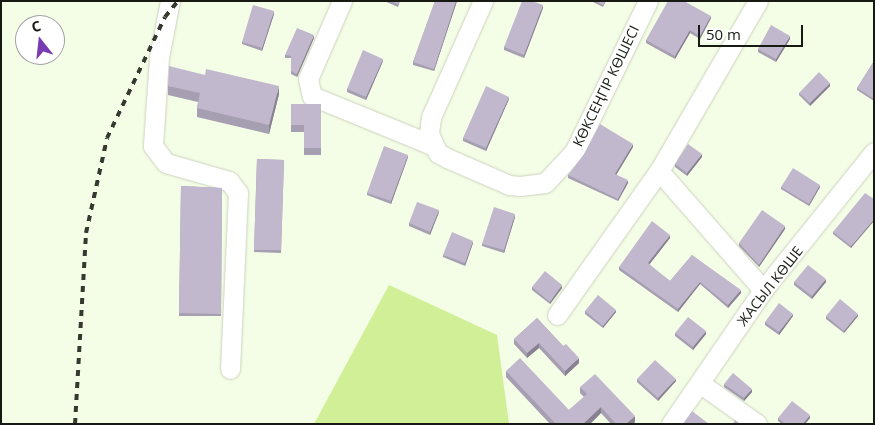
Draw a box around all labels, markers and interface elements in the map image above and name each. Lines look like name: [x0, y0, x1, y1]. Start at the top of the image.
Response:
north arrow: [15, 15, 65, 65]
scale bar: [700, 15, 805, 47]
text: С: [29, 16, 43, 36]
street label: КӨКСЕҢГІР КӨШЕСІ: [569, 23, 643, 149]
text: 50 m: [706, 24, 741, 44]
street label: ЖАСЫЛ КӨШЕ: [734, 243, 806, 329]

